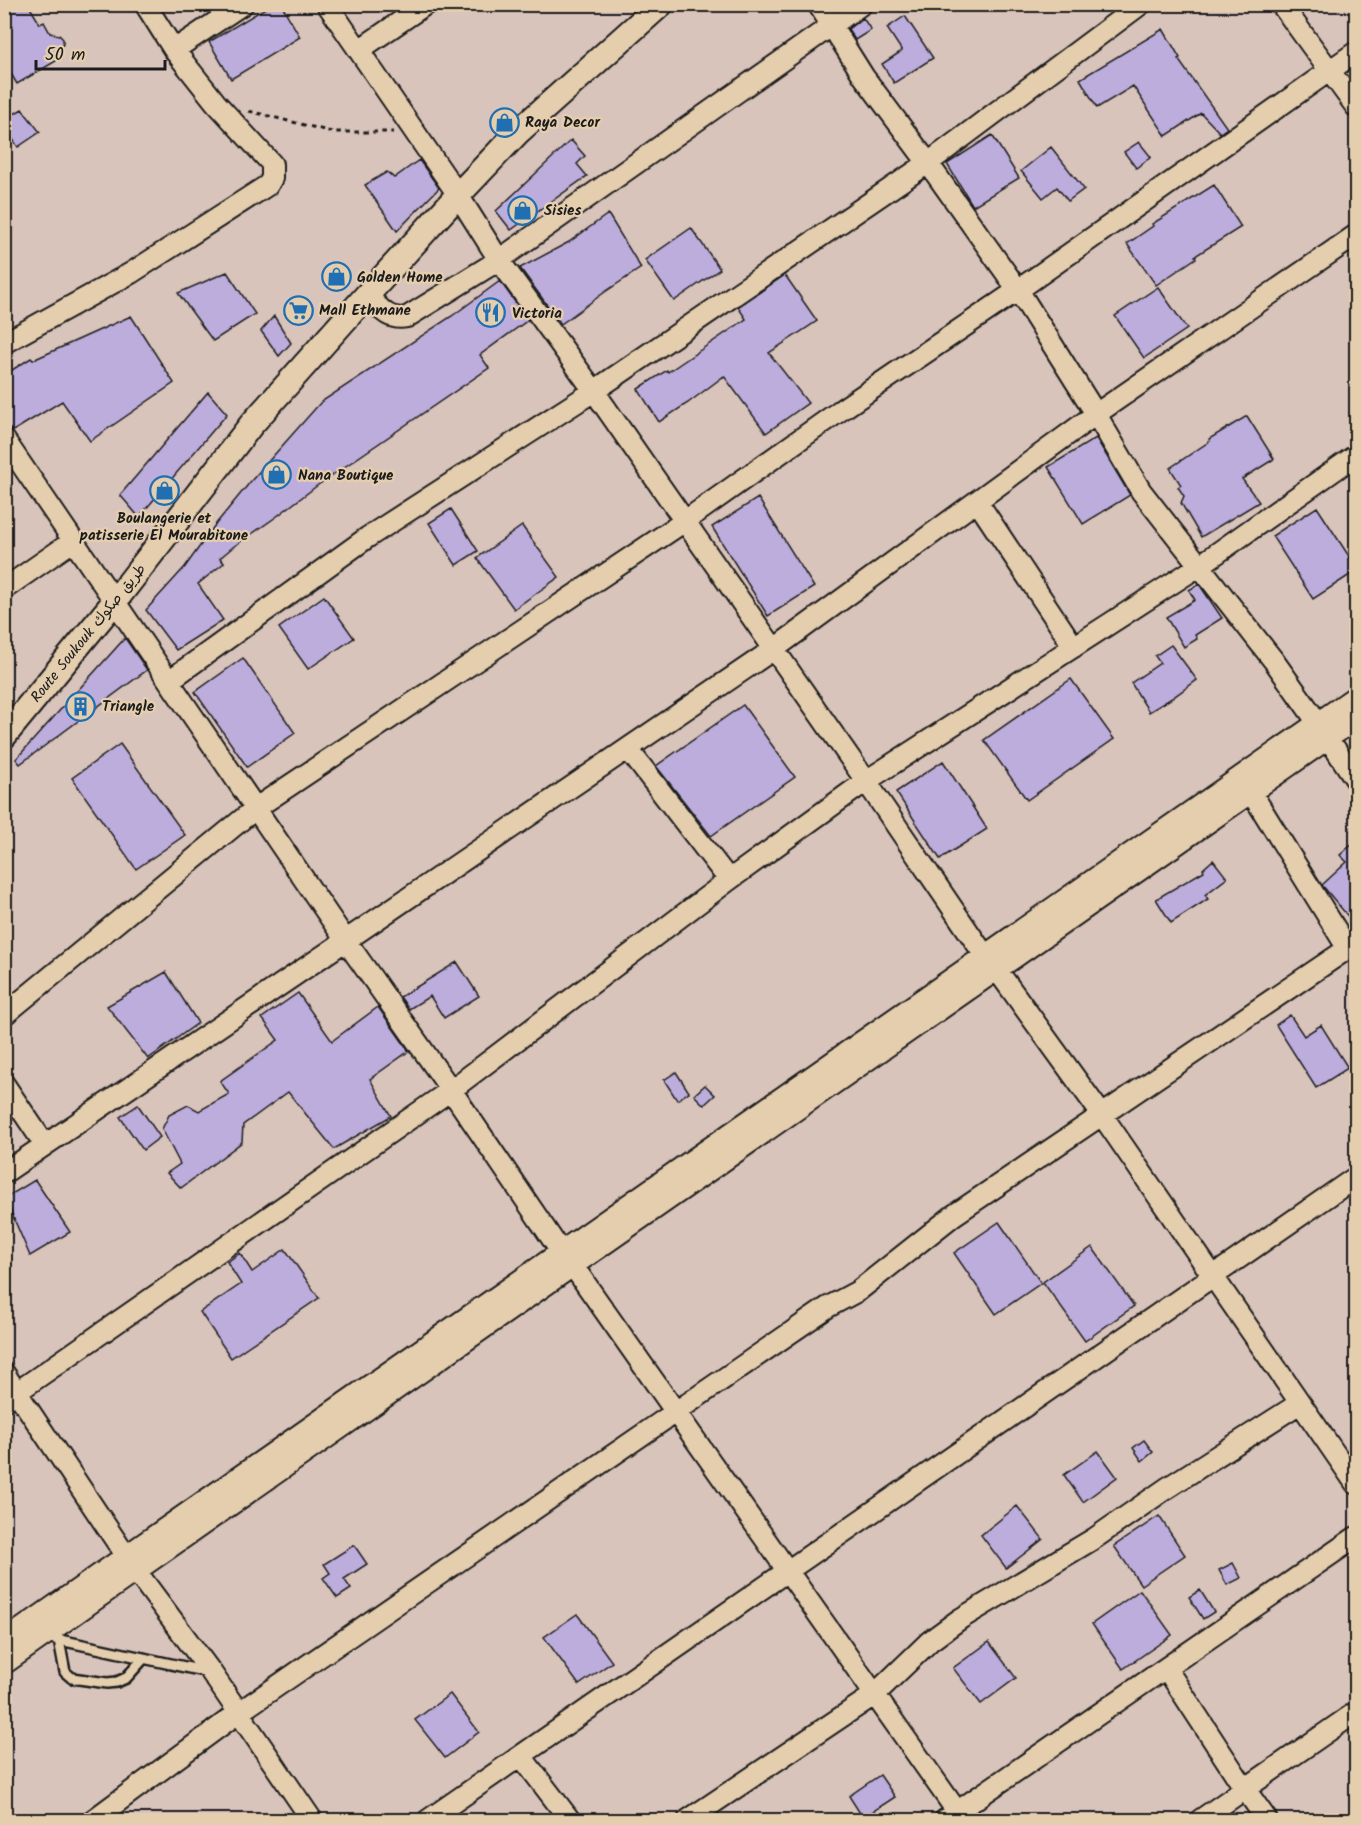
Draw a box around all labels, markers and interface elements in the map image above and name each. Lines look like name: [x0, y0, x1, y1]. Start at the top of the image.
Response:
scale bar: [36, 33, 165, 71]
text: 50 m: [45, 41, 85, 70]
shop icon: Raya Decor: [488, 106, 520, 138]
place label: Raya Decor: [525, 111, 600, 135]
shop icon: Sisies: [507, 194, 539, 226]
place label: Sisies: [544, 199, 581, 223]
shop icon: Golden Home: [320, 261, 352, 293]
place label: Golden Home: [357, 266, 443, 290]
supermarket icon: Mall Ethmane: [282, 294, 314, 326]
restaurant icon: Victoria: [475, 297, 507, 329]
place label: Mall Ethmane: [319, 299, 411, 323]
place label: Victoria: [512, 302, 562, 326]
shop icon: Nana Boutique: [261, 459, 293, 491]
place label: Nana Boutique: [298, 464, 394, 488]
shop icon: Boulangerie et patisserie El Mourabitone: [148, 475, 180, 507]
place label: Boulangerie et patisserie El Mourabitone: [79, 507, 249, 548]
street label: Route Soukouk طريق صكوك: [25, 559, 153, 708]
building icon: Triangle: [65, 690, 97, 722]
place label: Triangle: [102, 695, 155, 719]

